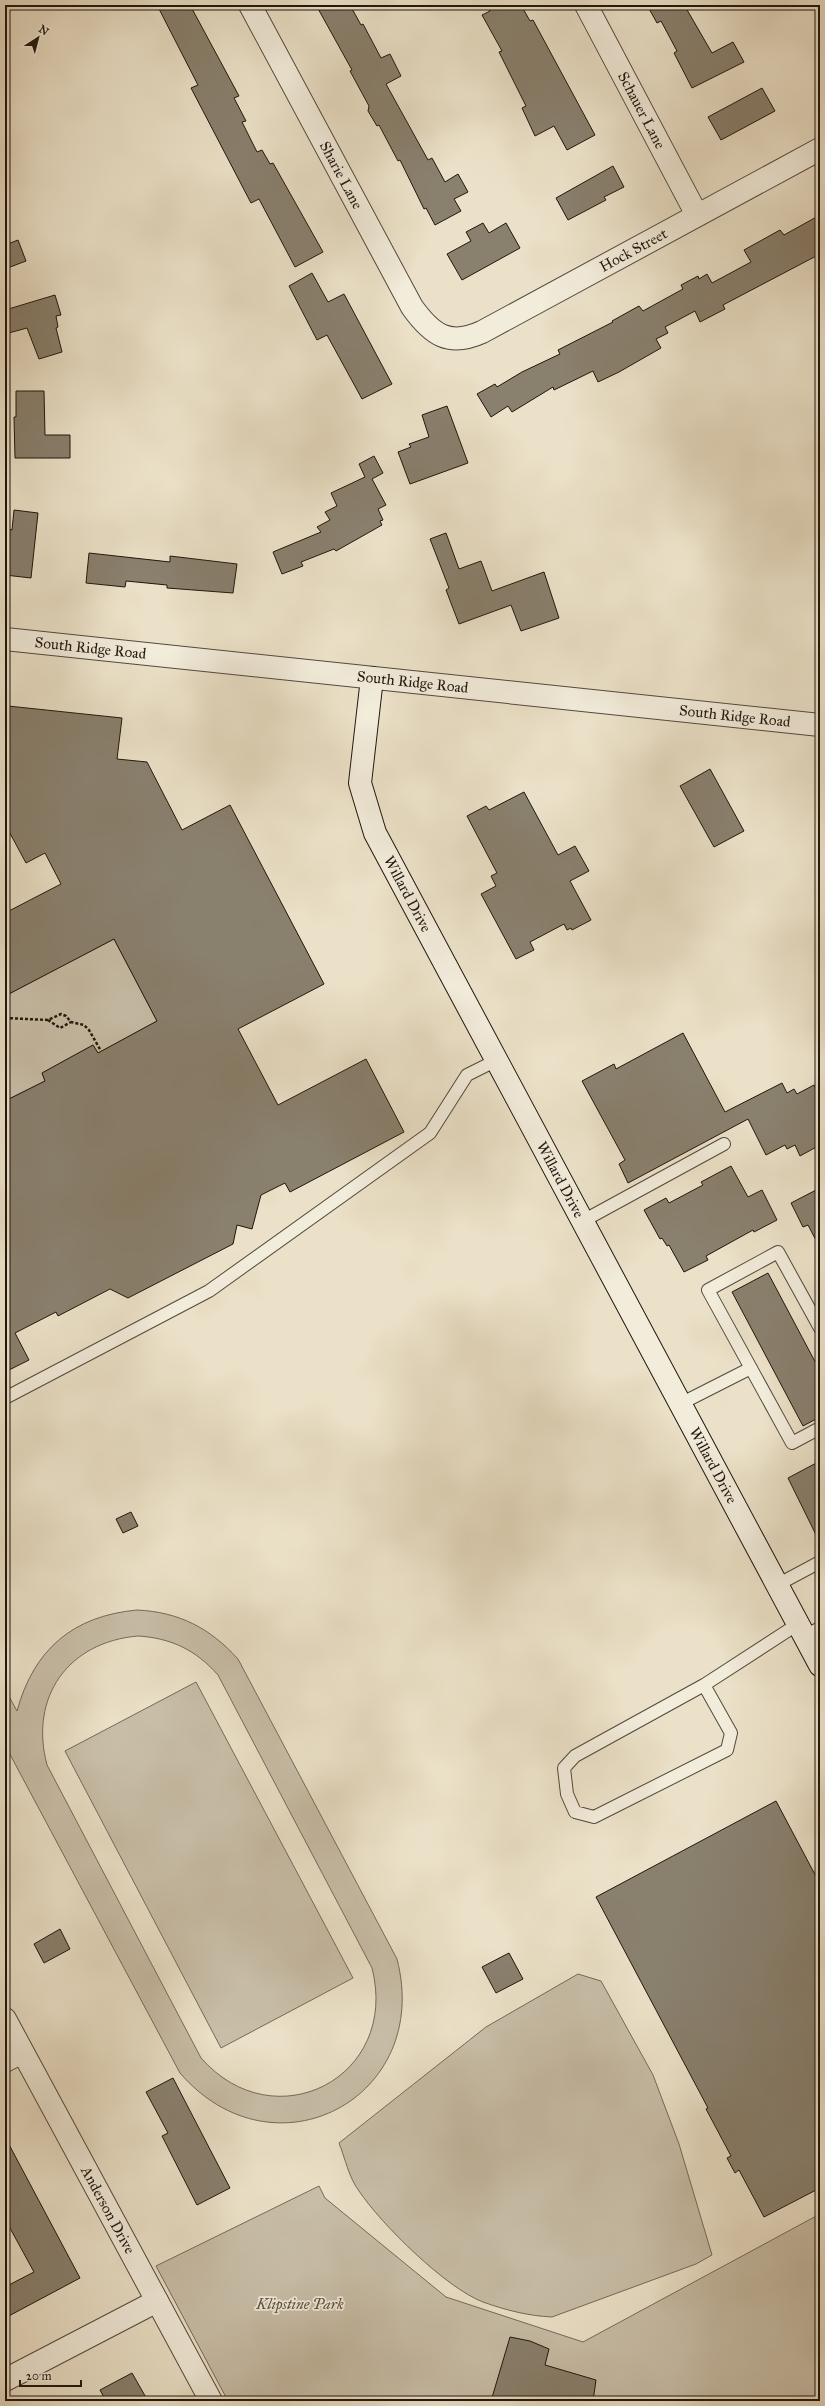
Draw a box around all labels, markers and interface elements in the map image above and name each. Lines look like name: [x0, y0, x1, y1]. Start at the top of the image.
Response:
north arrow: [18, 18, 58, 58]
text: N: [36, 22, 52, 39]
street label: Schauer Lane: [614, 69, 669, 152]
street label: Sharie Lane: [316, 138, 367, 212]
street label: Hock Street: [596, 224, 671, 276]
street label: South Ridge Road: [34, 633, 148, 663]
street label: South Ridge Road: [356, 667, 470, 697]
street label: South Ridge Road: [678, 701, 792, 731]
street label: Willard Drive: [380, 853, 435, 935]
street label: Willard Drive: [533, 1138, 588, 1221]
street label: Willard Drive: [685, 1424, 741, 1507]
street label: Anderson Drive: [77, 2162, 139, 2257]
park label: Klipstine Park: [255, 2295, 344, 2314]
scale bar: [20, 2362, 81, 2388]
text: 20 m: [26, 2369, 52, 2383]

